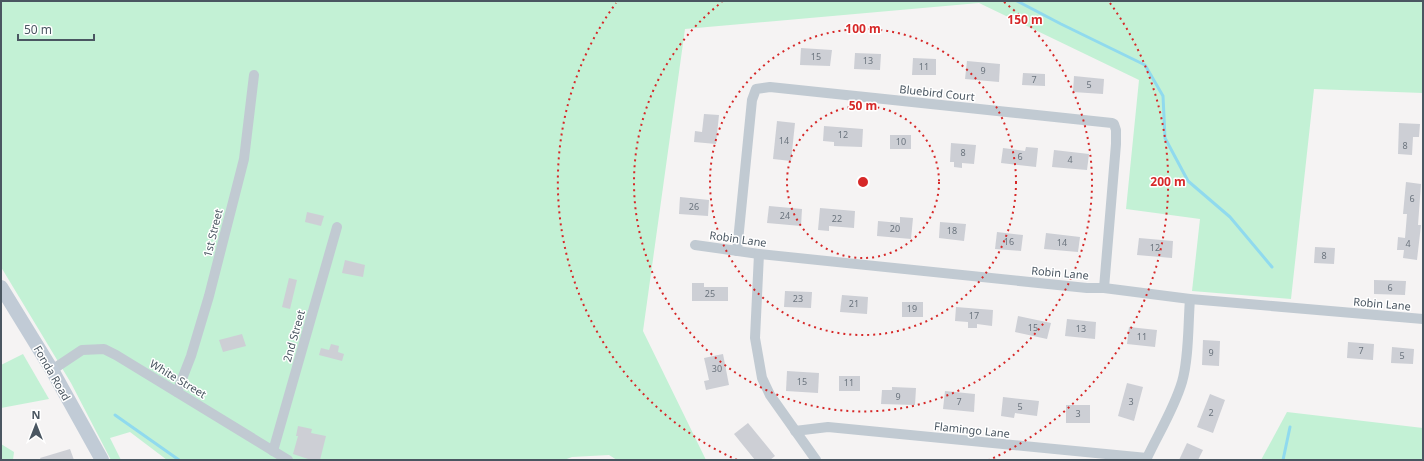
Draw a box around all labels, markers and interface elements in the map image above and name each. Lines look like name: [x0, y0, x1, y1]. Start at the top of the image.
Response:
text: 150 m: [1007, 11, 1043, 28]
scale bar: [18, 16, 94, 42]
text: 100 m: [845, 20, 881, 37]
text: 50 m: [24, 21, 52, 38]
house number: 15: [811, 50, 821, 63]
house number: 13: [863, 54, 873, 67]
house number: 11: [919, 60, 929, 73]
house number: 9: [980, 64, 986, 77]
house number: 7: [1031, 73, 1037, 86]
house number: 5: [1086, 78, 1092, 91]
street label: Bluebird Court: [899, 81, 975, 104]
text: 50 m: [849, 97, 877, 114]
house number: 12: [838, 128, 848, 141]
house number: 14: [779, 134, 789, 147]
house number: 10: [896, 135, 906, 148]
house number: 8: [1402, 139, 1408, 152]
house number: 8: [960, 146, 966, 159]
house number: 6: [1017, 150, 1023, 163]
house number: 4: [1067, 153, 1073, 166]
text: 200 m: [1150, 173, 1186, 190]
centre of rings: [856, 175, 870, 189]
house number: 6: [1409, 192, 1415, 205]
house number: 26: [689, 200, 699, 213]
street label: 1st Street: [199, 207, 226, 259]
house number: 24: [780, 209, 790, 222]
house number: 22: [832, 212, 842, 225]
house number: 20: [890, 222, 900, 235]
house number: 18: [947, 224, 957, 237]
street label: Robin Lane: [708, 227, 768, 250]
house number: 16: [1004, 235, 1014, 248]
house number: 14: [1057, 236, 1067, 249]
house number: 4: [1405, 237, 1411, 250]
house number: 12: [1150, 241, 1160, 254]
house number: 8: [1321, 249, 1327, 262]
street label: Robin Lane: [1031, 263, 1089, 282]
house number: 6: [1387, 281, 1393, 294]
house number: 25: [705, 287, 715, 300]
house number: 23: [793, 292, 803, 305]
street label: Robin Lane: [1353, 294, 1411, 313]
house number: 21: [849, 297, 859, 310]
house number: 19: [907, 302, 917, 315]
street label: 2nd Street: [279, 308, 308, 364]
house number: 17: [969, 309, 979, 322]
house number: 15: [1028, 321, 1038, 334]
house number: 13: [1076, 322, 1086, 335]
house number: 11: [1137, 330, 1147, 343]
street label: Fonda Road: [31, 342, 74, 403]
house number: 7: [1358, 344, 1364, 357]
house number: 9: [1208, 346, 1214, 359]
house number: 5: [1399, 349, 1405, 362]
street label: White Street: [147, 356, 209, 401]
house number: 30: [712, 362, 722, 375]
house number: 15: [797, 375, 807, 388]
house number: 11: [844, 376, 854, 389]
house number: 9: [895, 390, 901, 403]
house number: 7: [956, 395, 962, 408]
house number: 3: [1128, 395, 1134, 408]
house number: 5: [1017, 400, 1023, 413]
north arrow: [16, 405, 56, 445]
house number: 2: [1208, 406, 1214, 419]
text: N: [32, 407, 40, 422]
house number: 3: [1075, 407, 1081, 420]
street label: Flamingo Lane: [934, 418, 1011, 441]

